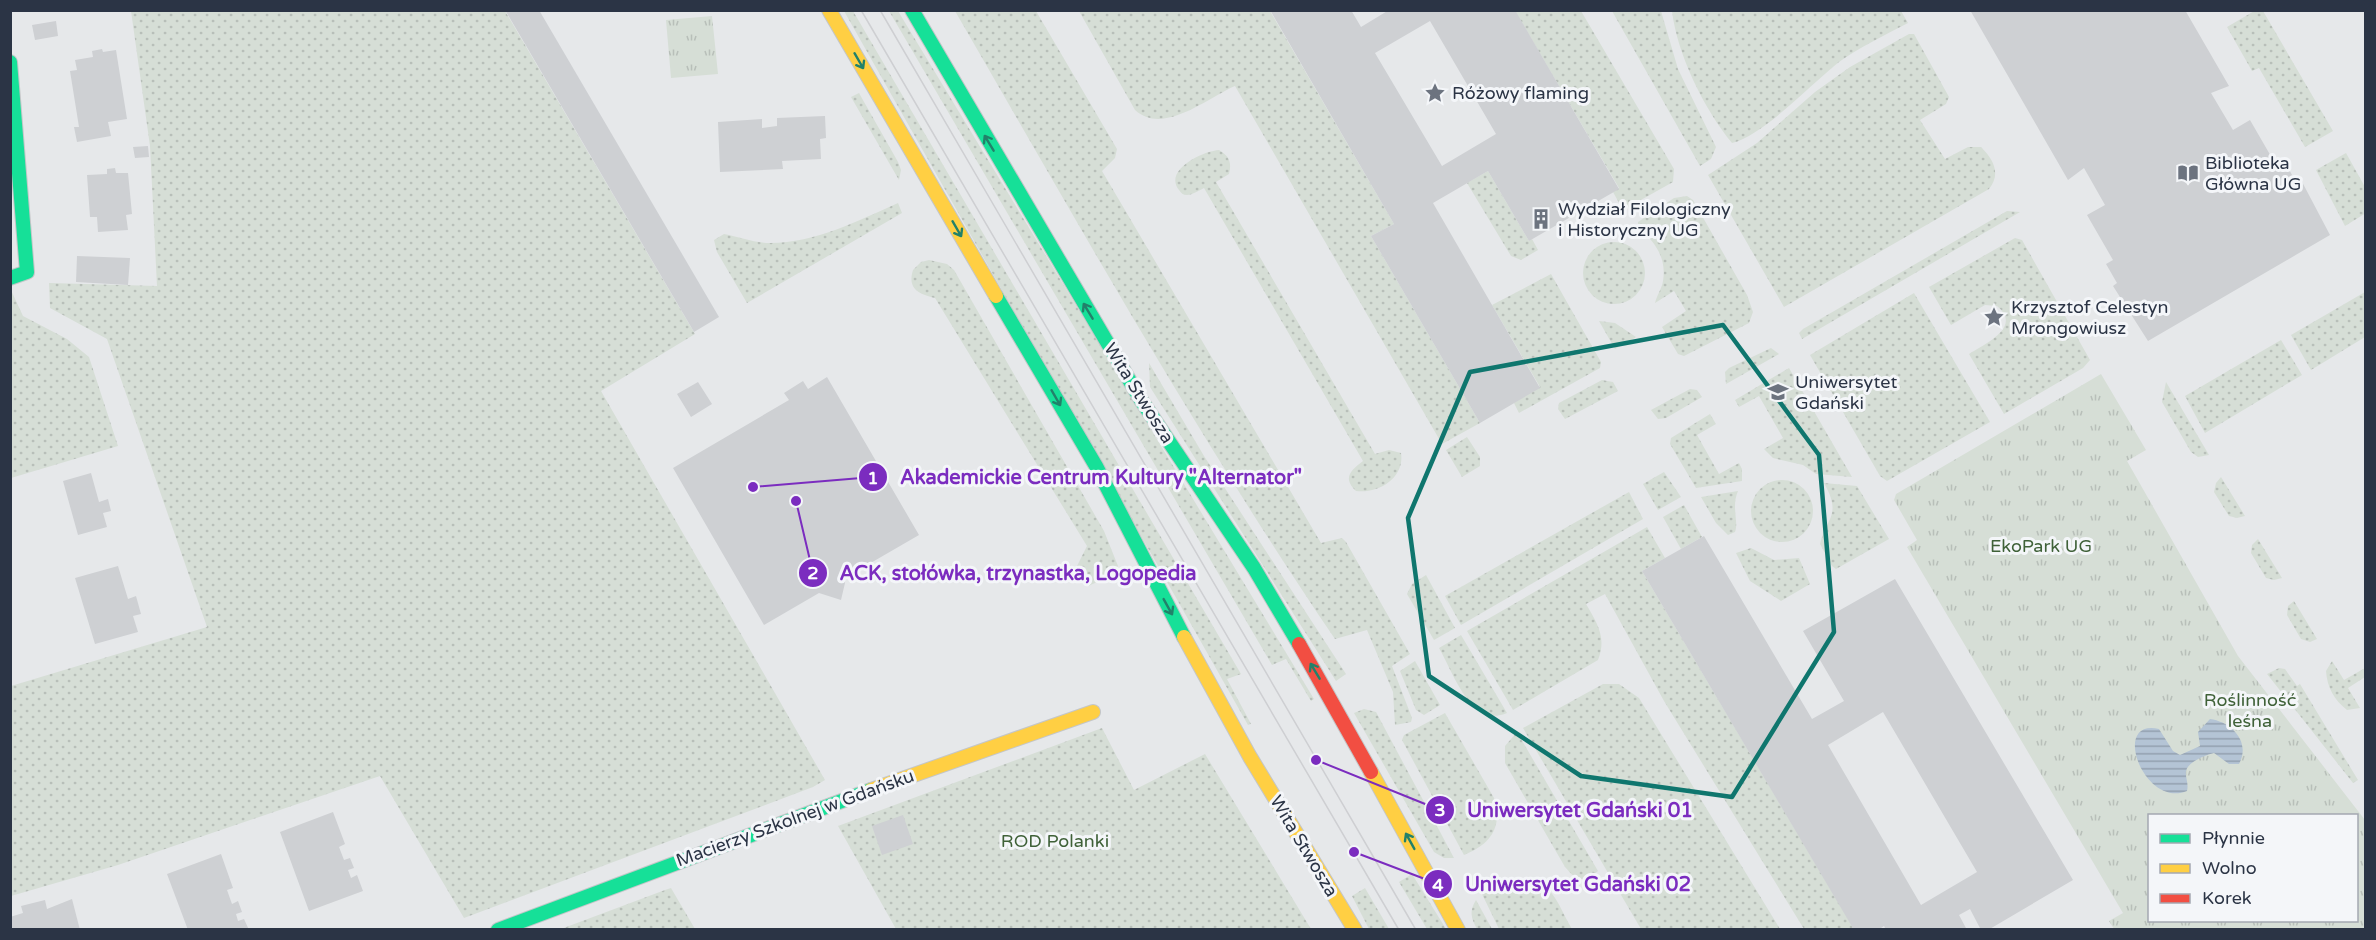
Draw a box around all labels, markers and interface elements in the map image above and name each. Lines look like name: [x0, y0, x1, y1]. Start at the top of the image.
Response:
one-way arrow: [853, 52, 865, 69]
place icon: Różowy flaming: [1423, 81, 1447, 105]
place label: Różowy flaming: [1452, 82, 1589, 104]
one-way arrow: [982, 135, 994, 152]
place label: Biblioteka Główna UG: [2205, 152, 2301, 195]
library icon: Biblioteka Główna UG: [2176, 161, 2200, 185]
place label: Wydział Filologiczny i Historyczny UG: [1558, 198, 1731, 241]
building icon: Wydział Filologiczny i Historyczny UG: [1529, 207, 1553, 231]
one-way arrow: [952, 221, 964, 238]
place label: Krzysztof Celestyn Mrongowiusz: [2011, 296, 2168, 339]
one-way arrow: [1082, 303, 1094, 320]
place icon: Krzysztof Celestyn Mrongowiusz: [1982, 305, 2006, 329]
street label: Wita Stwosza: [1099, 339, 1179, 447]
place label: Uniwersytet Gdański: [1795, 371, 1898, 414]
school or university icon: Uniwersytet Gdański: [1766, 380, 1790, 404]
one-way arrow: [1050, 389, 1062, 406]
callout: Akademickie Centrum Kultury "Alternator": [858, 458, 1314, 496]
text: Akademickie Centrum Kultury "Alternator": [900, 466, 1302, 490]
text: 1: [867, 467, 879, 489]
park label: EkoPark UG: [1990, 535, 2092, 557]
callout: ACK, stołówka, trzynastka, Logopedia: [798, 554, 1209, 592]
text: 2: [807, 562, 819, 584]
text: ACK, stołówka, trzynastka, Logopedia: [839, 562, 1197, 586]
one-way arrow: [1162, 598, 1174, 615]
one-way arrow: [1309, 663, 1321, 680]
park label: Roślinność leśna: [2204, 689, 2296, 732]
street label: Macierzy Szkolnej w Gdańsku: [673, 765, 917, 871]
street label: Wita Stwosza: [1265, 791, 1343, 901]
callout: Uniwersytet Gdański 01: [1425, 791, 1705, 829]
text: 3: [1434, 799, 1446, 821]
text: Uniwersytet Gdański 01: [1467, 799, 1693, 823]
legend: [2148, 814, 2358, 922]
text: Płynnie: [2202, 827, 2265, 849]
park label: ROD Polanki: [1001, 830, 1109, 852]
one-way arrow: [1404, 833, 1415, 851]
text: Wolno: [2202, 857, 2257, 879]
callout: Uniwersytet Gdański 02: [1423, 865, 1703, 903]
text: Uniwersytet Gdański 02: [1465, 873, 1691, 897]
text: 4: [1432, 874, 1444, 896]
text: Korek: [2202, 887, 2252, 909]

